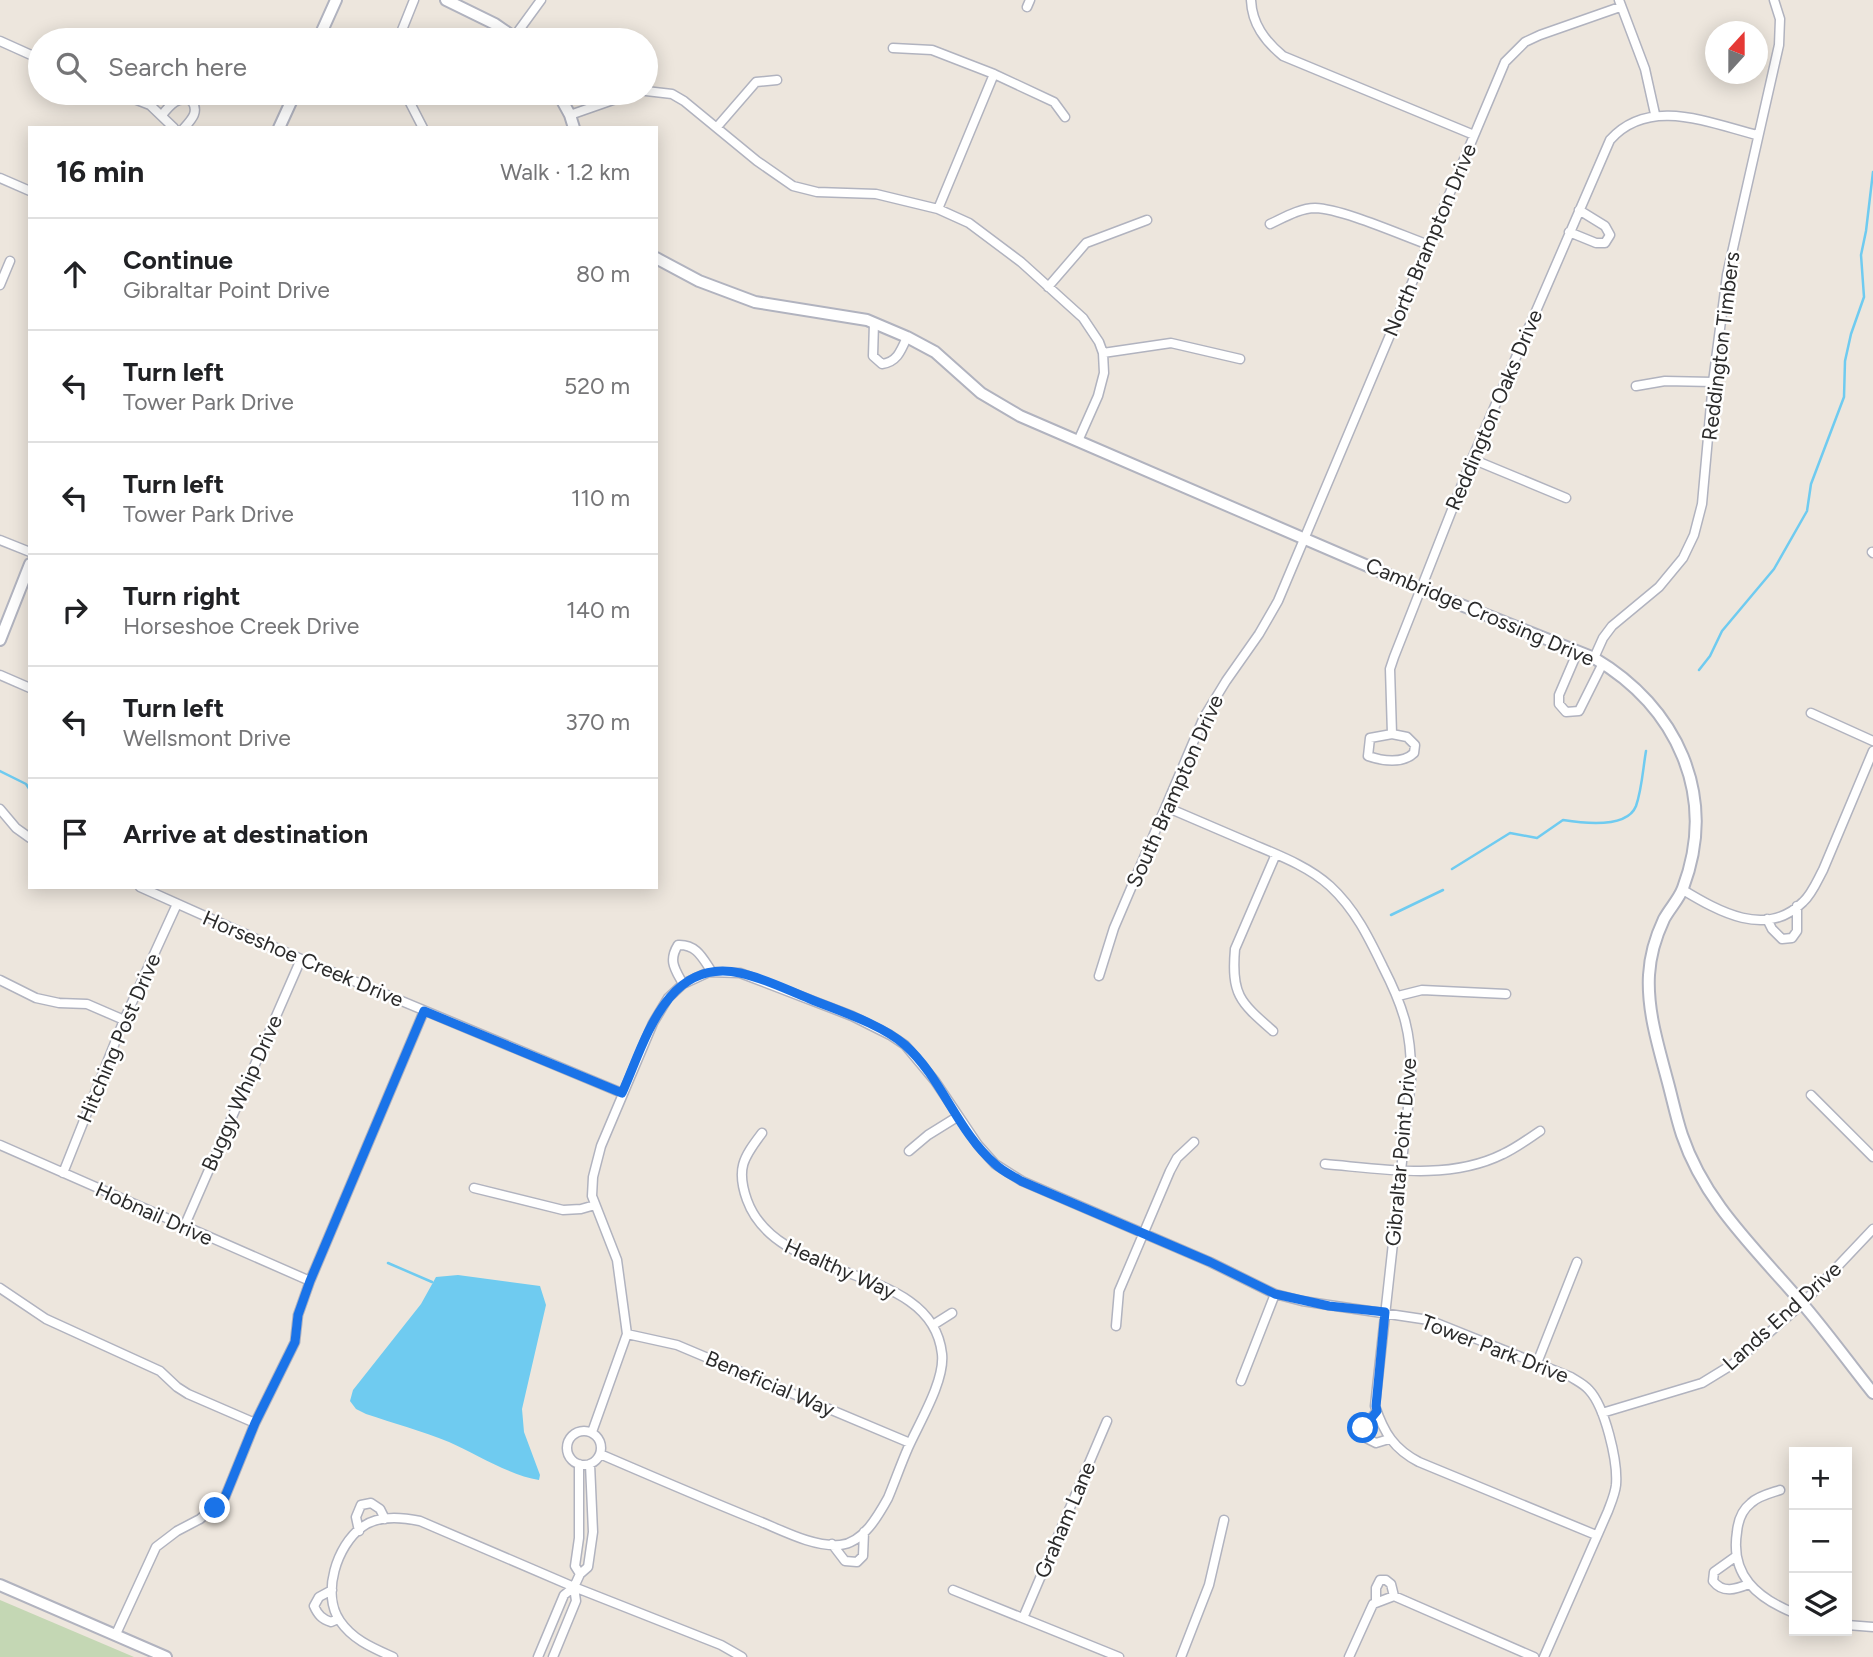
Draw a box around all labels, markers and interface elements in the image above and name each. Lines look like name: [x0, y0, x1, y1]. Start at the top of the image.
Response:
north arrow: [1705, 21, 1768, 84]
search box: [28, 28, 658, 105]
icon: search: [52, 48, 90, 86]
text: Search here: [108, 51, 247, 83]
street label: North Brampton Drive: [1378, 140, 1481, 340]
text: 16 min: [56, 153, 144, 190]
text: Walk · 1.2 km: [500, 158, 630, 186]
text: Continue: [123, 244, 233, 276]
street label: Reddington Timbers: [1697, 250, 1744, 442]
icon: ahead: [56, 255, 94, 293]
text: 80 m: [576, 260, 630, 288]
text: Gibraltar Point Drive: [123, 276, 330, 304]
street label: Reddington Oaks Drive: [1440, 306, 1547, 514]
text: Turn left: [123, 356, 224, 388]
icon: left: [56, 367, 94, 405]
text: 520 m: [564, 372, 630, 400]
text: Tower Park Drive: [123, 388, 294, 416]
text: Turn left: [123, 468, 224, 500]
icon: left: [56, 479, 94, 517]
text: 110 m: [571, 484, 630, 512]
text: Tower Park Drive: [123, 500, 294, 528]
street label: Cambridge Crossing Drive: [1362, 552, 1598, 671]
text: Turn right: [123, 580, 240, 612]
icon: right: [56, 591, 94, 629]
text: 140 m: [566, 596, 630, 624]
text: Horseshoe Creek Drive: [123, 612, 359, 640]
street label: South Brampton Drive: [1121, 691, 1228, 891]
text: Turn left: [123, 692, 224, 724]
icon: left: [56, 703, 94, 741]
text: 370 m: [565, 708, 630, 736]
text: Wellsmont Drive: [123, 724, 291, 752]
icon: arrive: [56, 815, 94, 853]
text: Arrive at destination: [123, 818, 368, 850]
street label: Horseshoe Creek Drive: [199, 905, 407, 1012]
street label: Hitching Post Drive: [72, 949, 165, 1126]
street label: Buggy Whip Drive: [196, 1011, 287, 1175]
street label: Gibraltar Point Drive: [1380, 1057, 1421, 1247]
street label: Hobnail Drive: [92, 1177, 217, 1251]
street label: Healthy Way: [781, 1233, 900, 1304]
street label: Lands End Drive: [1717, 1256, 1846, 1375]
street label: Tower Park Drive: [1418, 1309, 1572, 1388]
street label: Beneficial Way: [702, 1345, 838, 1422]
route start: [1347, 1412, 1378, 1443]
map controls: [1789, 1447, 1852, 1636]
button: +: [1789, 1447, 1852, 1510]
street label: Graham Lane: [1029, 1458, 1100, 1582]
route end: [199, 1492, 230, 1523]
button: −: [1789, 1510, 1852, 1573]
button: layers: [1789, 1573, 1852, 1636]

